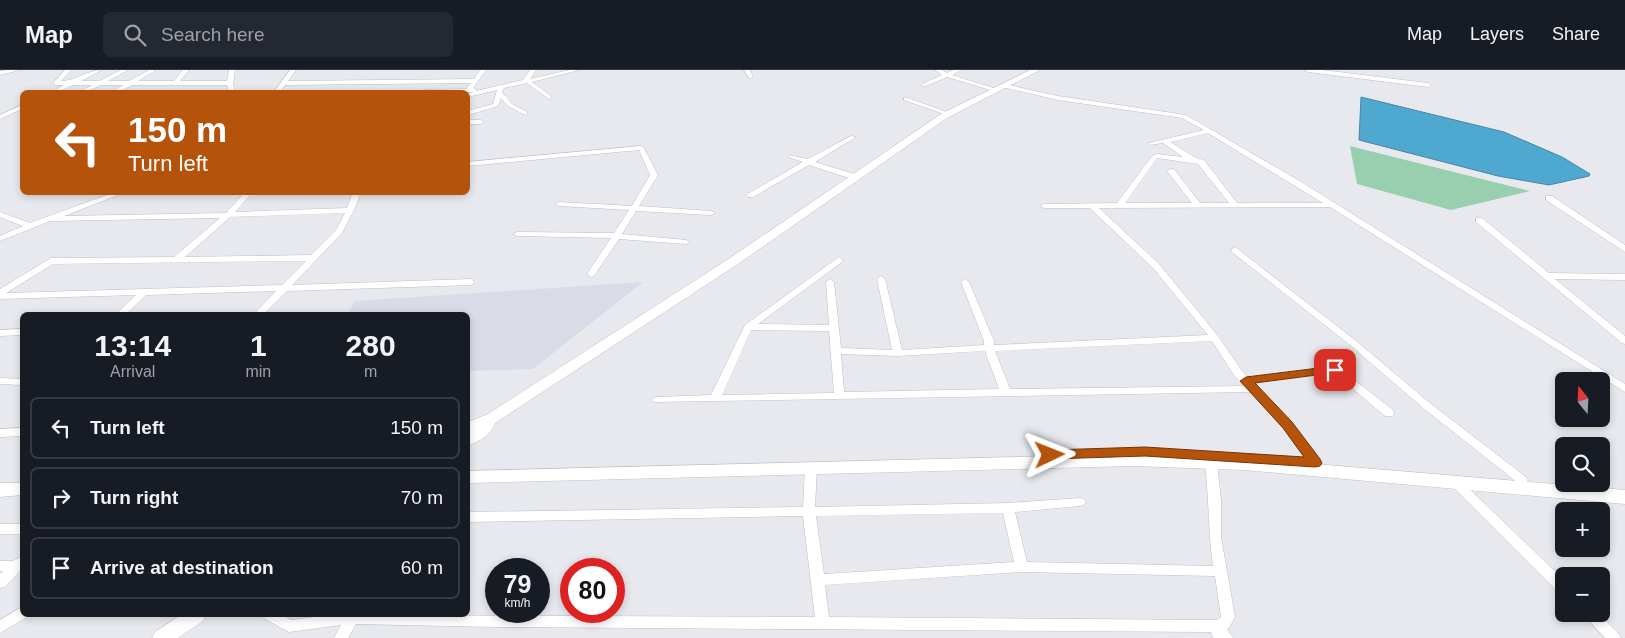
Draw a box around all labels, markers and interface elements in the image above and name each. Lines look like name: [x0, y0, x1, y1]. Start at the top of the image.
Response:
search box: [103, 12, 453, 57]
text: Map: [25, 21, 73, 48]
icon: search: [121, 21, 149, 49]
text: Search here: [161, 24, 265, 45]
text: Map: [1407, 24, 1442, 44]
text: Layers: [1470, 24, 1524, 44]
text: Share: [1552, 24, 1600, 44]
icon: left: [45, 110, 110, 175]
text: 150 m: [128, 110, 227, 149]
text: Turn left: [128, 151, 208, 176]
text: 13:14: [94, 329, 171, 362]
text: 1: [250, 329, 267, 362]
text: 280: [346, 329, 396, 362]
pin: [1314, 349, 1356, 391]
icon: arrive: [1321, 356, 1349, 384]
text: Arrival: [110, 363, 155, 380]
text: min: [245, 363, 271, 380]
text: m: [364, 363, 377, 380]
north arrow: [1555, 372, 1610, 428]
map controls: [1555, 372, 1610, 622]
icon: left: [47, 414, 75, 442]
text: Turn left: [90, 417, 165, 438]
text: 150 m: [390, 417, 443, 438]
position arrow: [1023, 428, 1075, 480]
button: search: [1555, 437, 1610, 492]
icon: right: [47, 484, 75, 512]
text: Turn right: [90, 487, 178, 508]
text: 70 m: [401, 487, 443, 508]
button: +: [1555, 502, 1610, 557]
icon: arrive: [47, 554, 75, 582]
text: Arrive at destination: [90, 557, 274, 578]
text: 60 m: [401, 557, 443, 578]
speed limit sign: 80: [560, 558, 625, 623]
button: −: [1555, 567, 1610, 622]
text: 79: [504, 570, 531, 598]
text: km/h: [504, 596, 531, 610]

